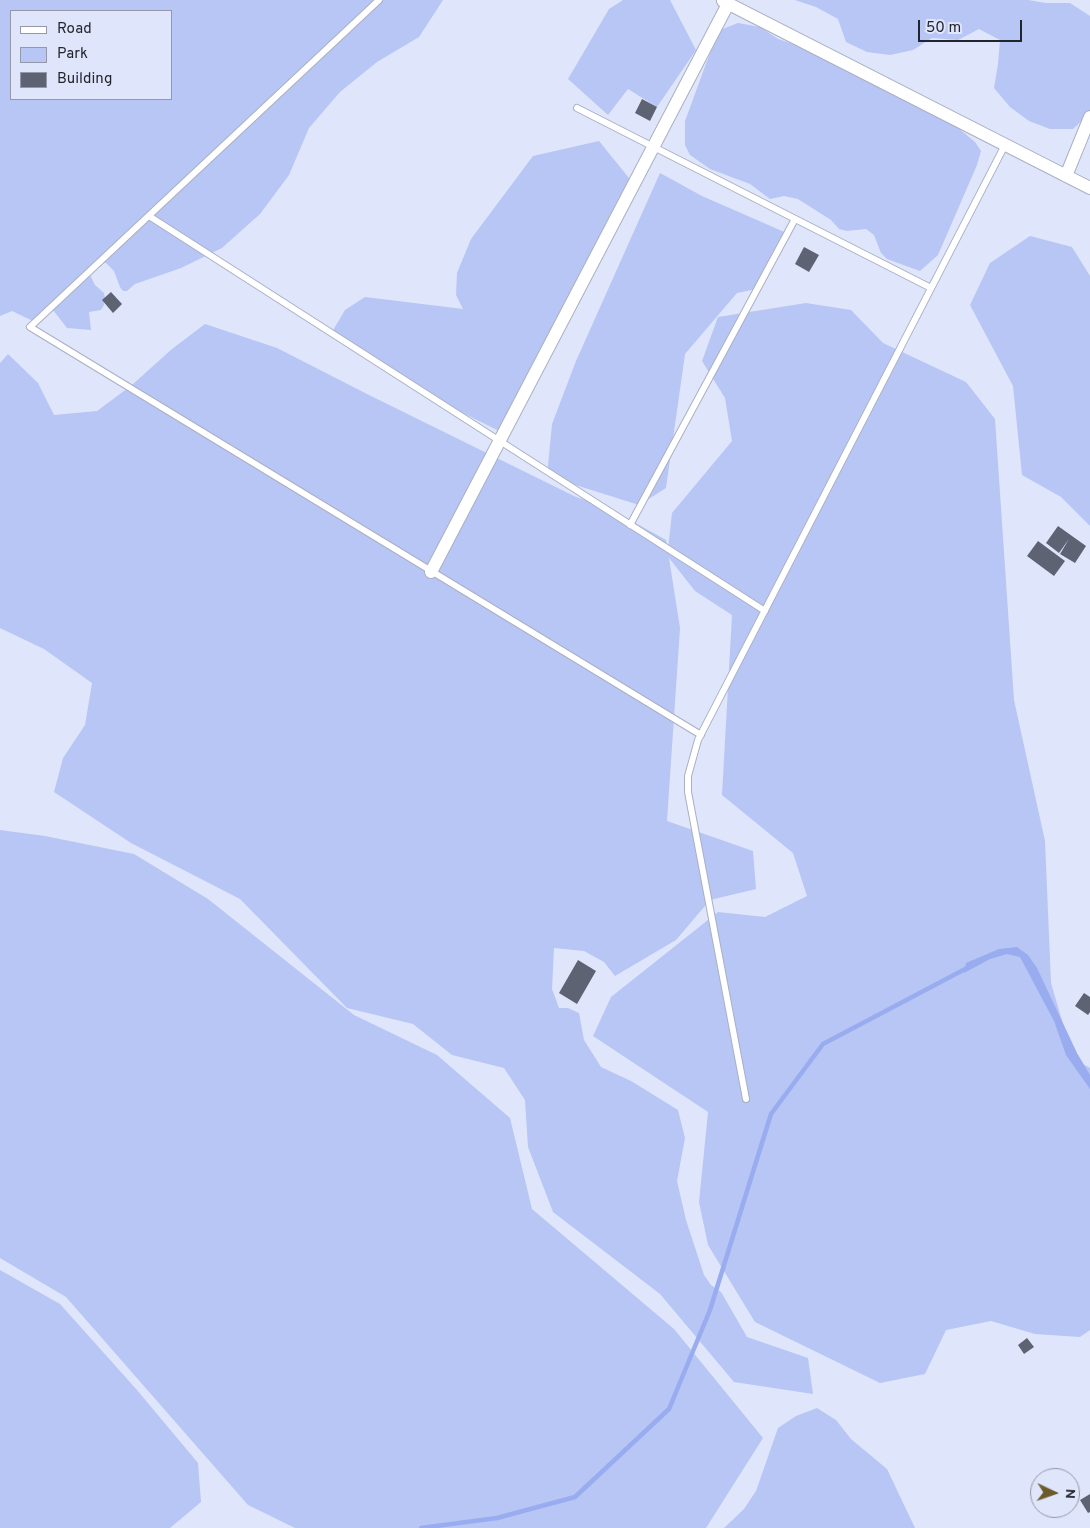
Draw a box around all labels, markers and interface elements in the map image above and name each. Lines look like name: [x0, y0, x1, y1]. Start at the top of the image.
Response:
legend: [10, 10, 172, 100]
scale bar: [920, 10, 1024, 42]
text: 50 m: [926, 19, 961, 38]
text: Road: [57, 20, 92, 39]
text: Park: [57, 45, 88, 64]
text: Building: [57, 70, 112, 89]
north arrow: [1030, 1468, 1080, 1518]
text: N: [1061, 1488, 1078, 1499]

